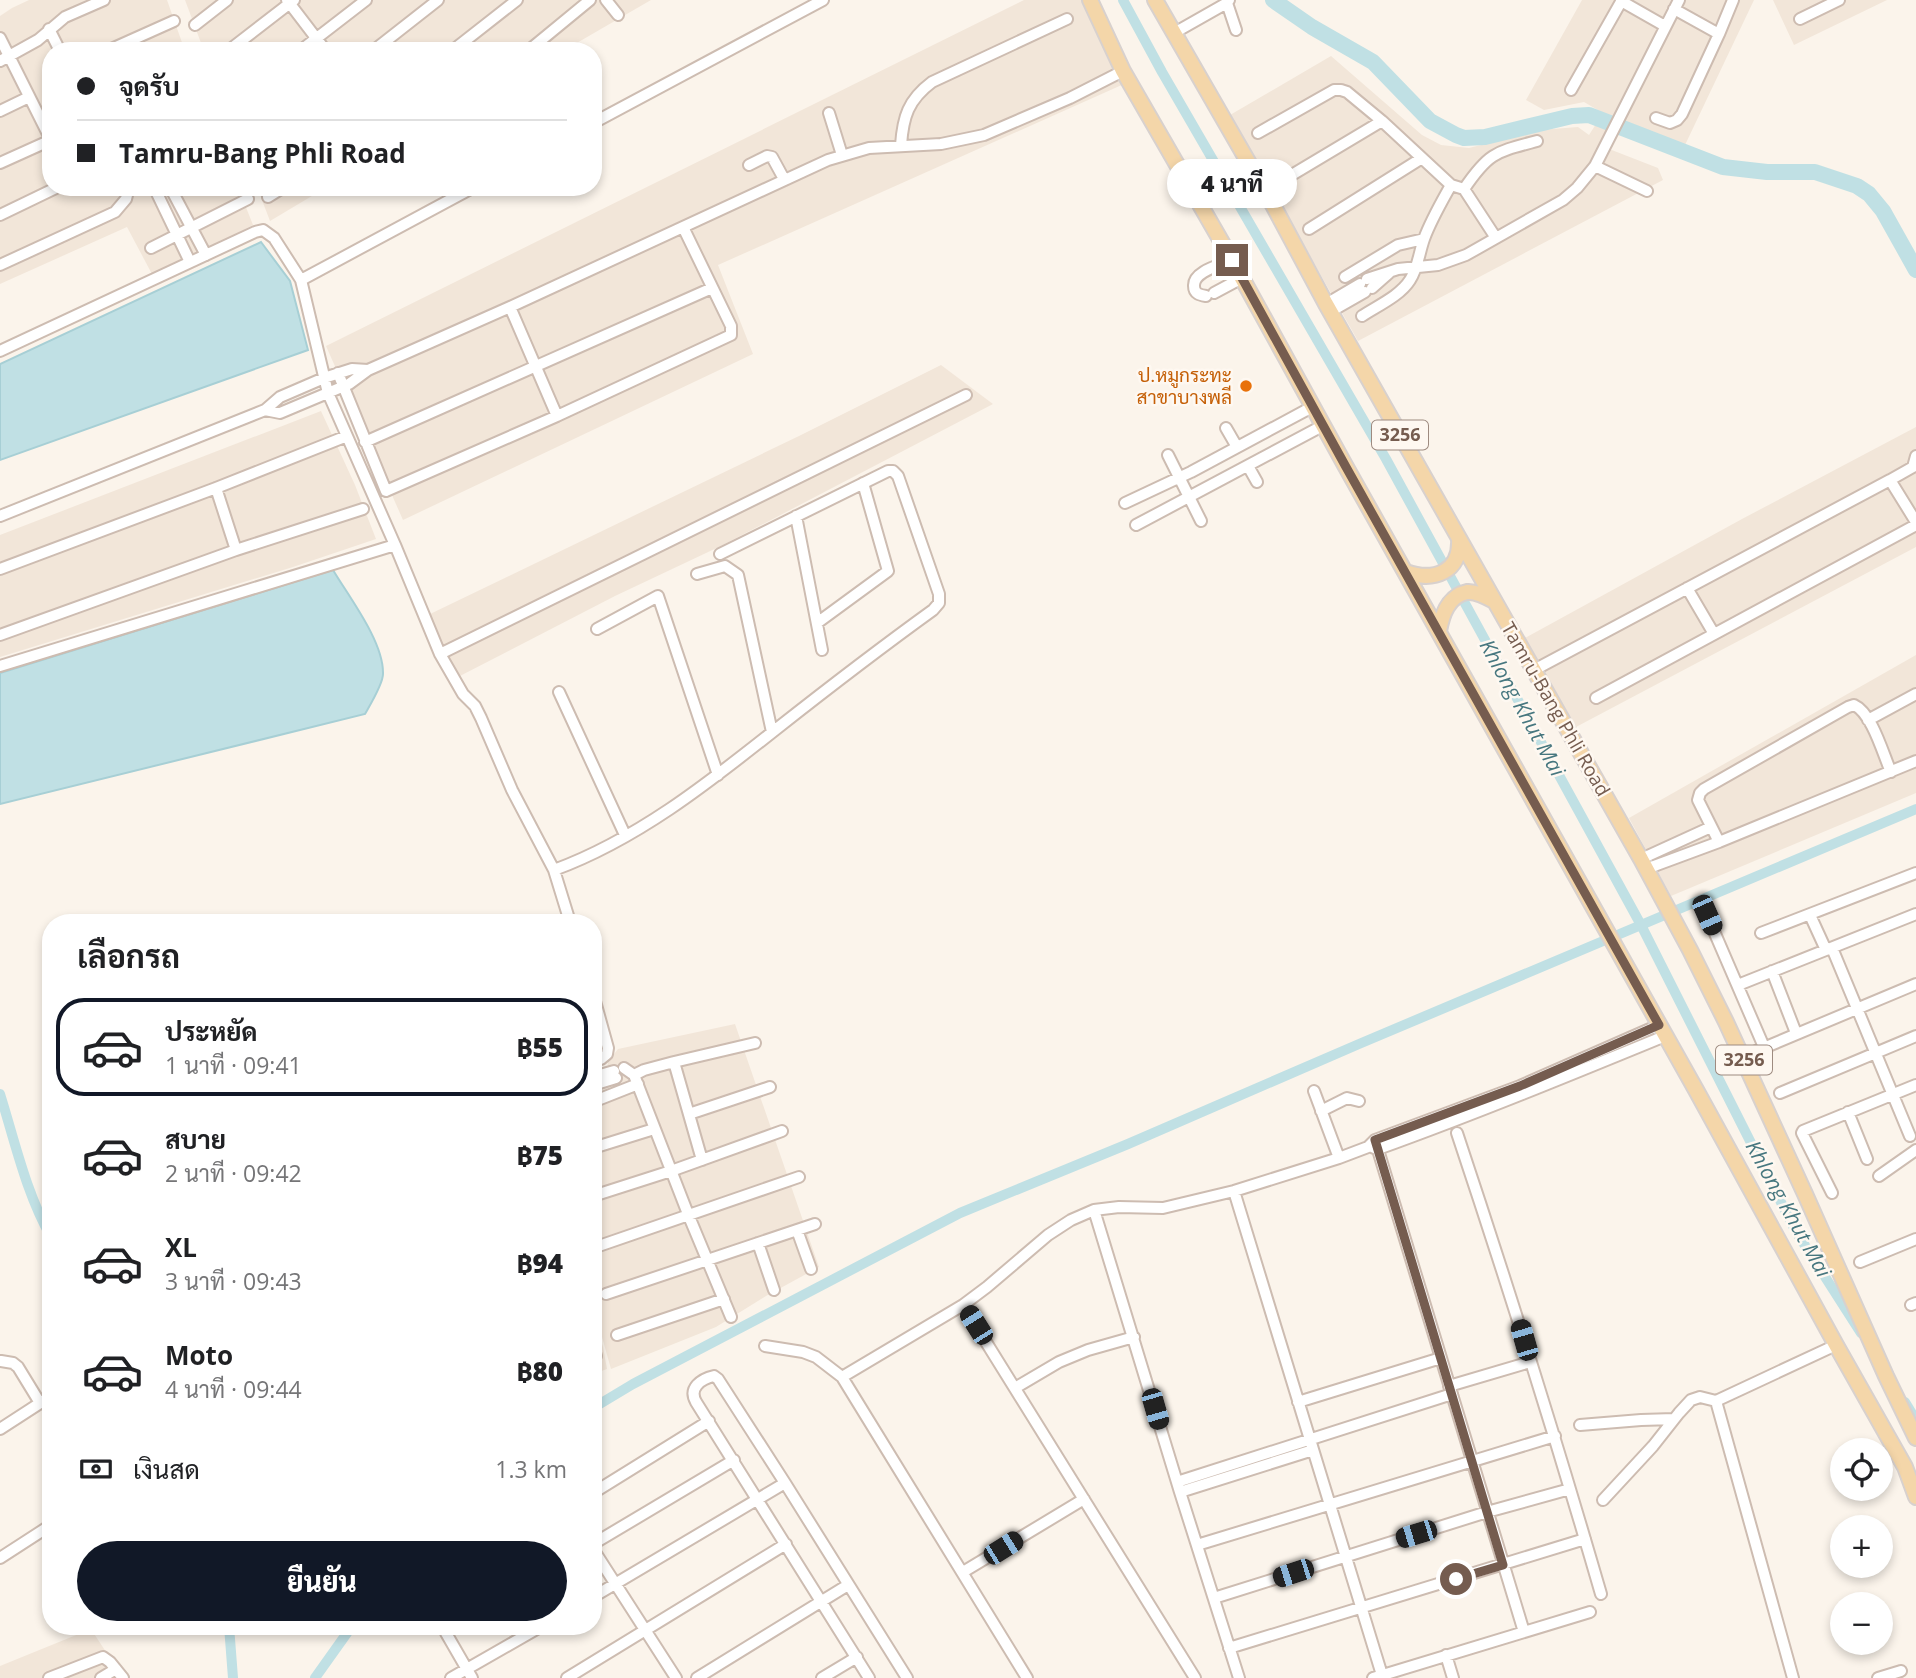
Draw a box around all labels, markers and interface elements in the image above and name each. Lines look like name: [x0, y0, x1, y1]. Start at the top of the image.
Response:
text: จุดรับ: [119, 68, 180, 104]
text: Tamru-Bang Phli Road: [119, 135, 406, 171]
callout: 4 นาที: [1167, 159, 1297, 208]
text: 4 นาที: [1201, 167, 1263, 199]
route end: [1216, 244, 1248, 276]
place label: ป.หมูกระทะ สาขาบางพลี: [1136, 362, 1232, 410]
marker: ป.หมูกระทะ สาขาบางพลี: [1238, 378, 1254, 394]
road number: 3256: [1372, 421, 1428, 450]
street label: Tamru-Bang Phli Road: [1496, 617, 1616, 801]
water label: Khlong Khut Mai: [1474, 634, 1572, 782]
car: [1689, 892, 1726, 938]
text: เลือกรถ: [77, 934, 180, 977]
text: ประหยัด: [165, 1013, 258, 1049]
icon: car: [81, 1016, 144, 1079]
text: ฿55: [517, 1029, 563, 1065]
road number: 3256: [1716, 1045, 1772, 1074]
text: 1 นาที · 09:41: [165, 1049, 302, 1081]
text: สบาย: [165, 1121, 226, 1157]
icon: car: [81, 1124, 144, 1187]
water label: Khlong Khut Mai: [1740, 1135, 1838, 1283]
text: ฿75: [517, 1137, 563, 1173]
text: 2 นาที · 09:42: [165, 1157, 302, 1189]
text: XL: [165, 1229, 197, 1265]
icon: car: [81, 1232, 144, 1295]
text: ฿94: [517, 1245, 563, 1281]
text: 3 นาที · 09:43: [165, 1265, 302, 1297]
car: [956, 1302, 997, 1348]
car: [1509, 1317, 1540, 1363]
text: Moto: [165, 1337, 233, 1373]
icon: car: [81, 1340, 144, 1403]
text: ฿80: [517, 1353, 563, 1389]
text: 4 นาที · 09:44: [165, 1373, 302, 1405]
car: [1140, 1386, 1171, 1432]
map controls: [1830, 1438, 1893, 1655]
button: locate: [1830, 1438, 1893, 1501]
icon: cash: [77, 1450, 115, 1488]
text: เงินสด: [133, 1451, 200, 1487]
text: 1.3 km: [495, 1453, 567, 1485]
button: +: [1830, 1515, 1893, 1578]
car: [1393, 1518, 1440, 1550]
car: [980, 1528, 1027, 1568]
button: ยืนยัน: [77, 1541, 567, 1621]
car: [1270, 1557, 1317, 1589]
route start: [1440, 1563, 1472, 1595]
button: −: [1830, 1592, 1893, 1655]

